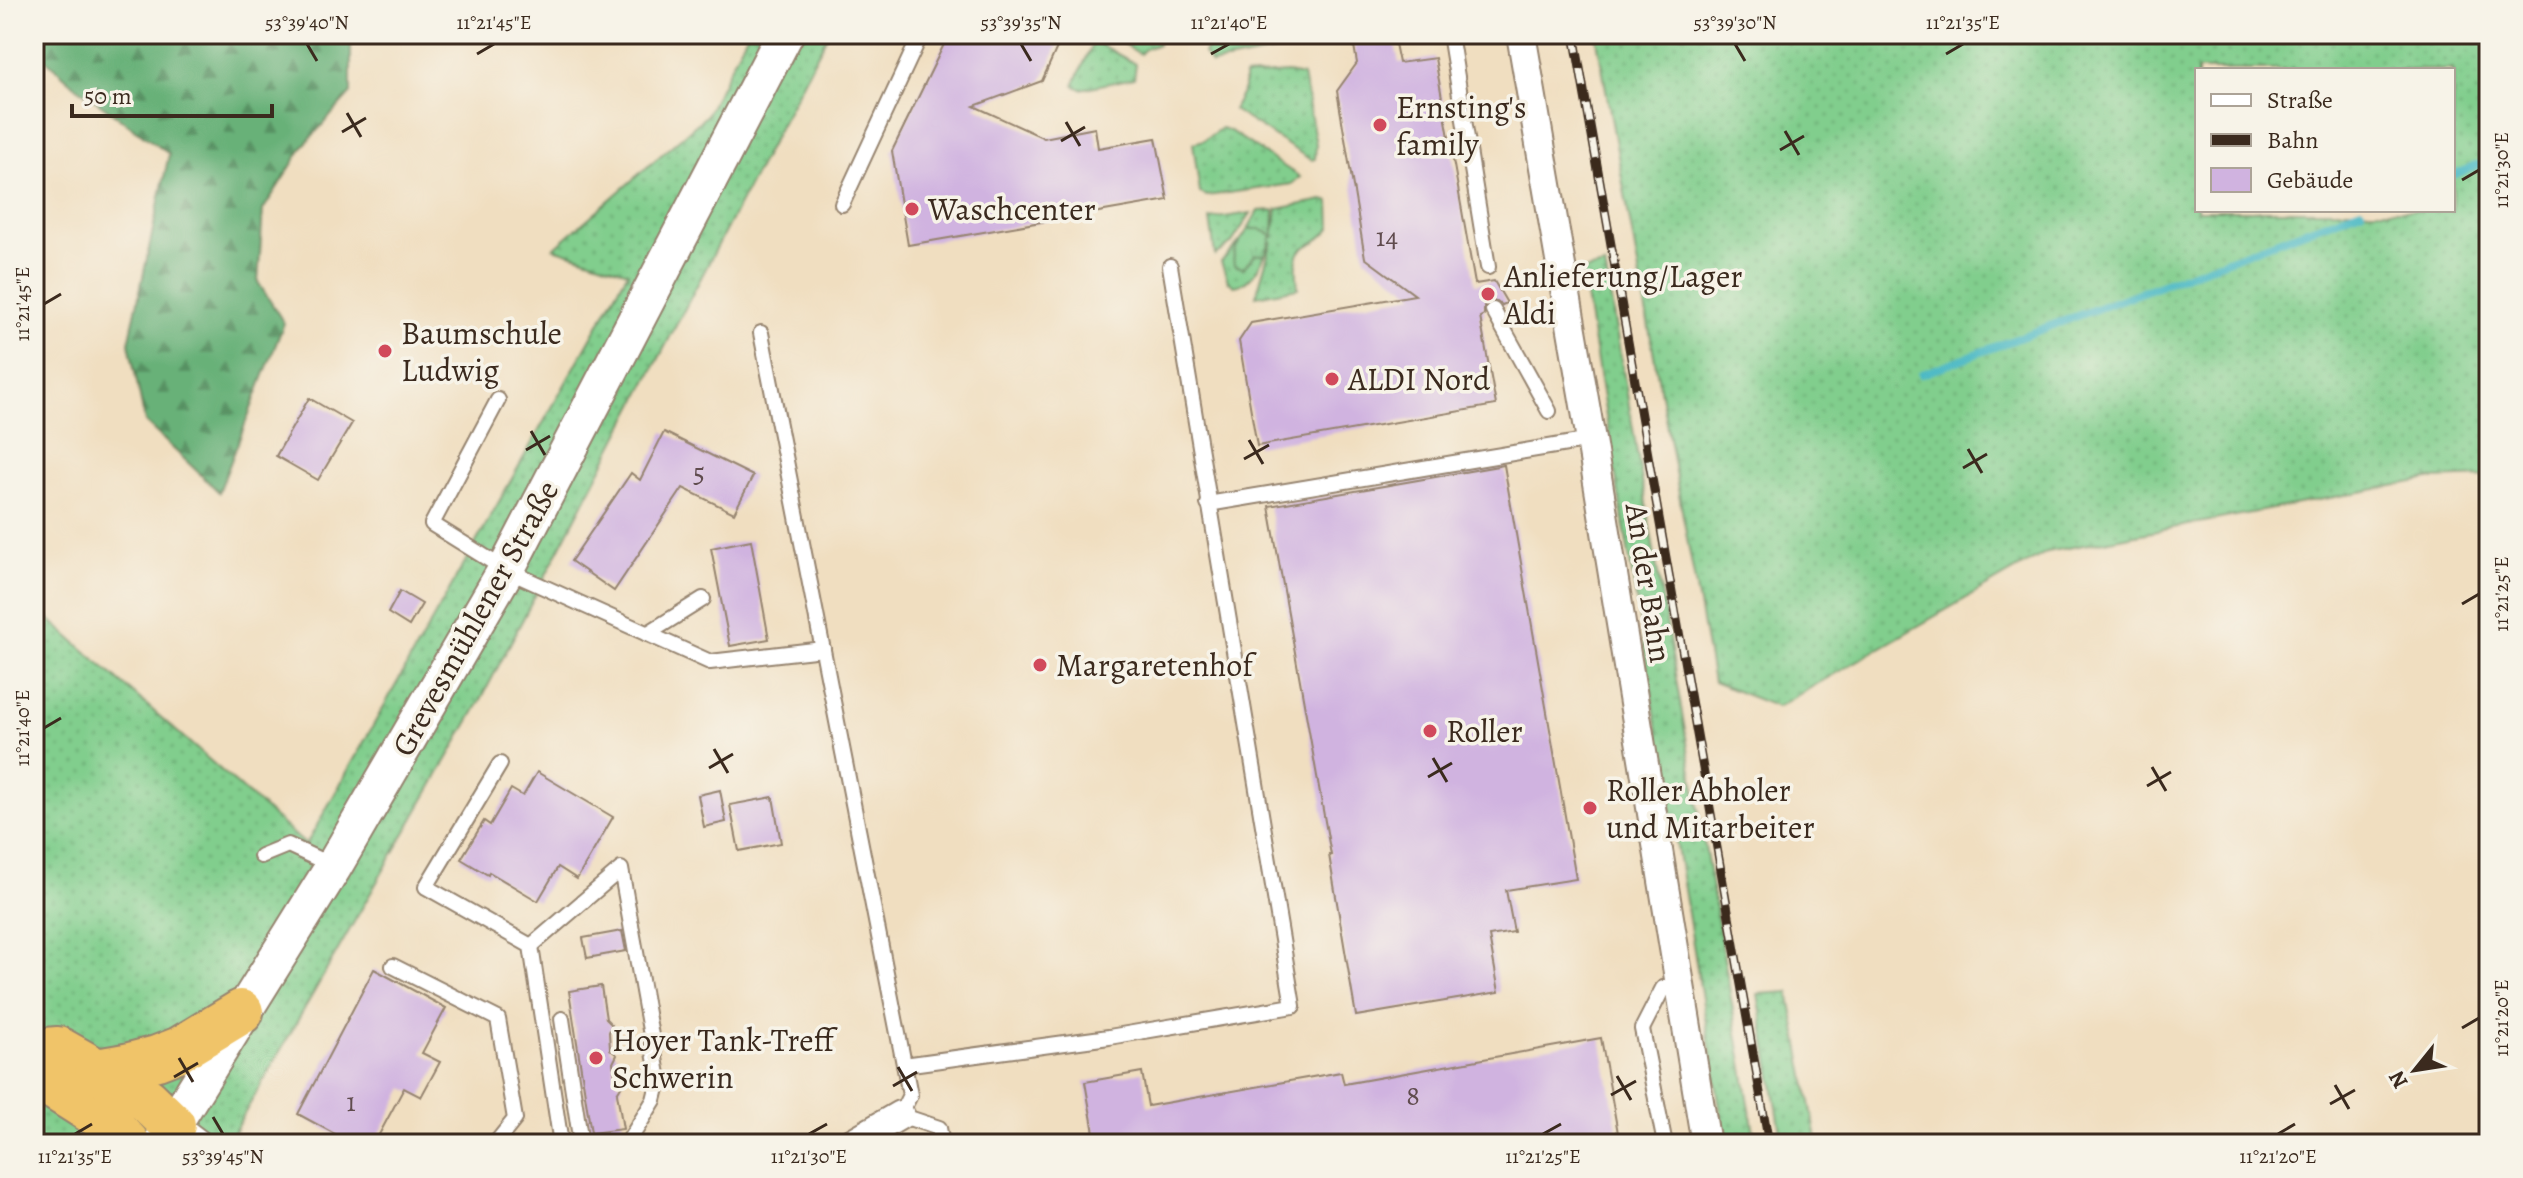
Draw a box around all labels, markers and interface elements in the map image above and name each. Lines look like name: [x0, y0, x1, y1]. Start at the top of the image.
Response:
text: 53°39'40"N: [265, 9, 349, 36]
text: 11°21'45"E: [456, 9, 532, 36]
text: 53°39'35"N: [980, 9, 1062, 36]
text: 11°21'40"E: [1190, 9, 1268, 36]
text: 53°39'30"N: [1693, 9, 1777, 36]
text: 11°21'35"E: [1926, 9, 2000, 36]
scale bar: [72, 68, 272, 118]
legend: [2195, 68, 2455, 212]
text: 50 m: [84, 80, 132, 112]
text: Straße: [2267, 84, 2333, 116]
place label: Ernsting's family: [1396, 85, 1527, 166]
marker: Ernsting's family: [1371, 116, 1389, 134]
text: Bahn: [2267, 124, 2318, 156]
text: 11°21'30"E: [2488, 132, 2515, 208]
text: Gebäude: [2267, 164, 2353, 196]
place label: Waschcenter: [927, 187, 1096, 231]
marker: Waschcenter: [903, 200, 921, 218]
house number: 14: [1376, 218, 1398, 256]
place label: Anlieferung/Lager Aldi: [1503, 254, 1743, 335]
text: 11°21'45"E: [9, 266, 36, 342]
marker: Anlieferung/Lager Aldi: [1479, 285, 1497, 303]
place label: Baumschule Ludwig: [401, 311, 562, 392]
marker: Baumschule Ludwig: [376, 342, 394, 360]
place label: ALDI Nord: [1347, 357, 1491, 401]
marker: ALDI Nord: [1323, 370, 1341, 388]
house number: 5: [693, 454, 705, 492]
street label: Grevesmühlener Straße: [381, 472, 569, 764]
street label: An der Bahn: [1615, 499, 1683, 666]
text: 11°21'25"E: [2488, 556, 2515, 632]
place label: Margaretenhof: [1056, 643, 1257, 687]
marker: Margaretenhof: [1031, 656, 1049, 674]
text: 11°21'40"E: [9, 689, 36, 767]
place label: Roller: [1446, 709, 1523, 753]
marker: Roller: [1421, 722, 1439, 740]
place label: Roller Abholer und Mitarbeiter: [1606, 768, 1815, 849]
marker: Roller Abholer und Mitarbeiter: [1581, 799, 1599, 817]
text: 11°21'20"E: [2488, 979, 2515, 1057]
place label: Hoyer Tank-Treff Schwerin: [612, 1018, 838, 1099]
north arrow: [2375, 1030, 2455, 1110]
marker: Hoyer Tank-Treff Schwerin: [587, 1049, 605, 1067]
text: N: [2382, 1065, 2416, 1094]
house number: 8: [1406, 1077, 1420, 1115]
house number: 1: [346, 1083, 356, 1121]
text: 11°21'35"E: [38, 1143, 112, 1170]
text: 53°39'45"N: [182, 1143, 264, 1170]
text: 11°21'30"E: [771, 1143, 847, 1170]
text: 11°21'25"E: [1505, 1143, 1581, 1170]
text: 11°21'20"E: [2239, 1143, 2317, 1170]

